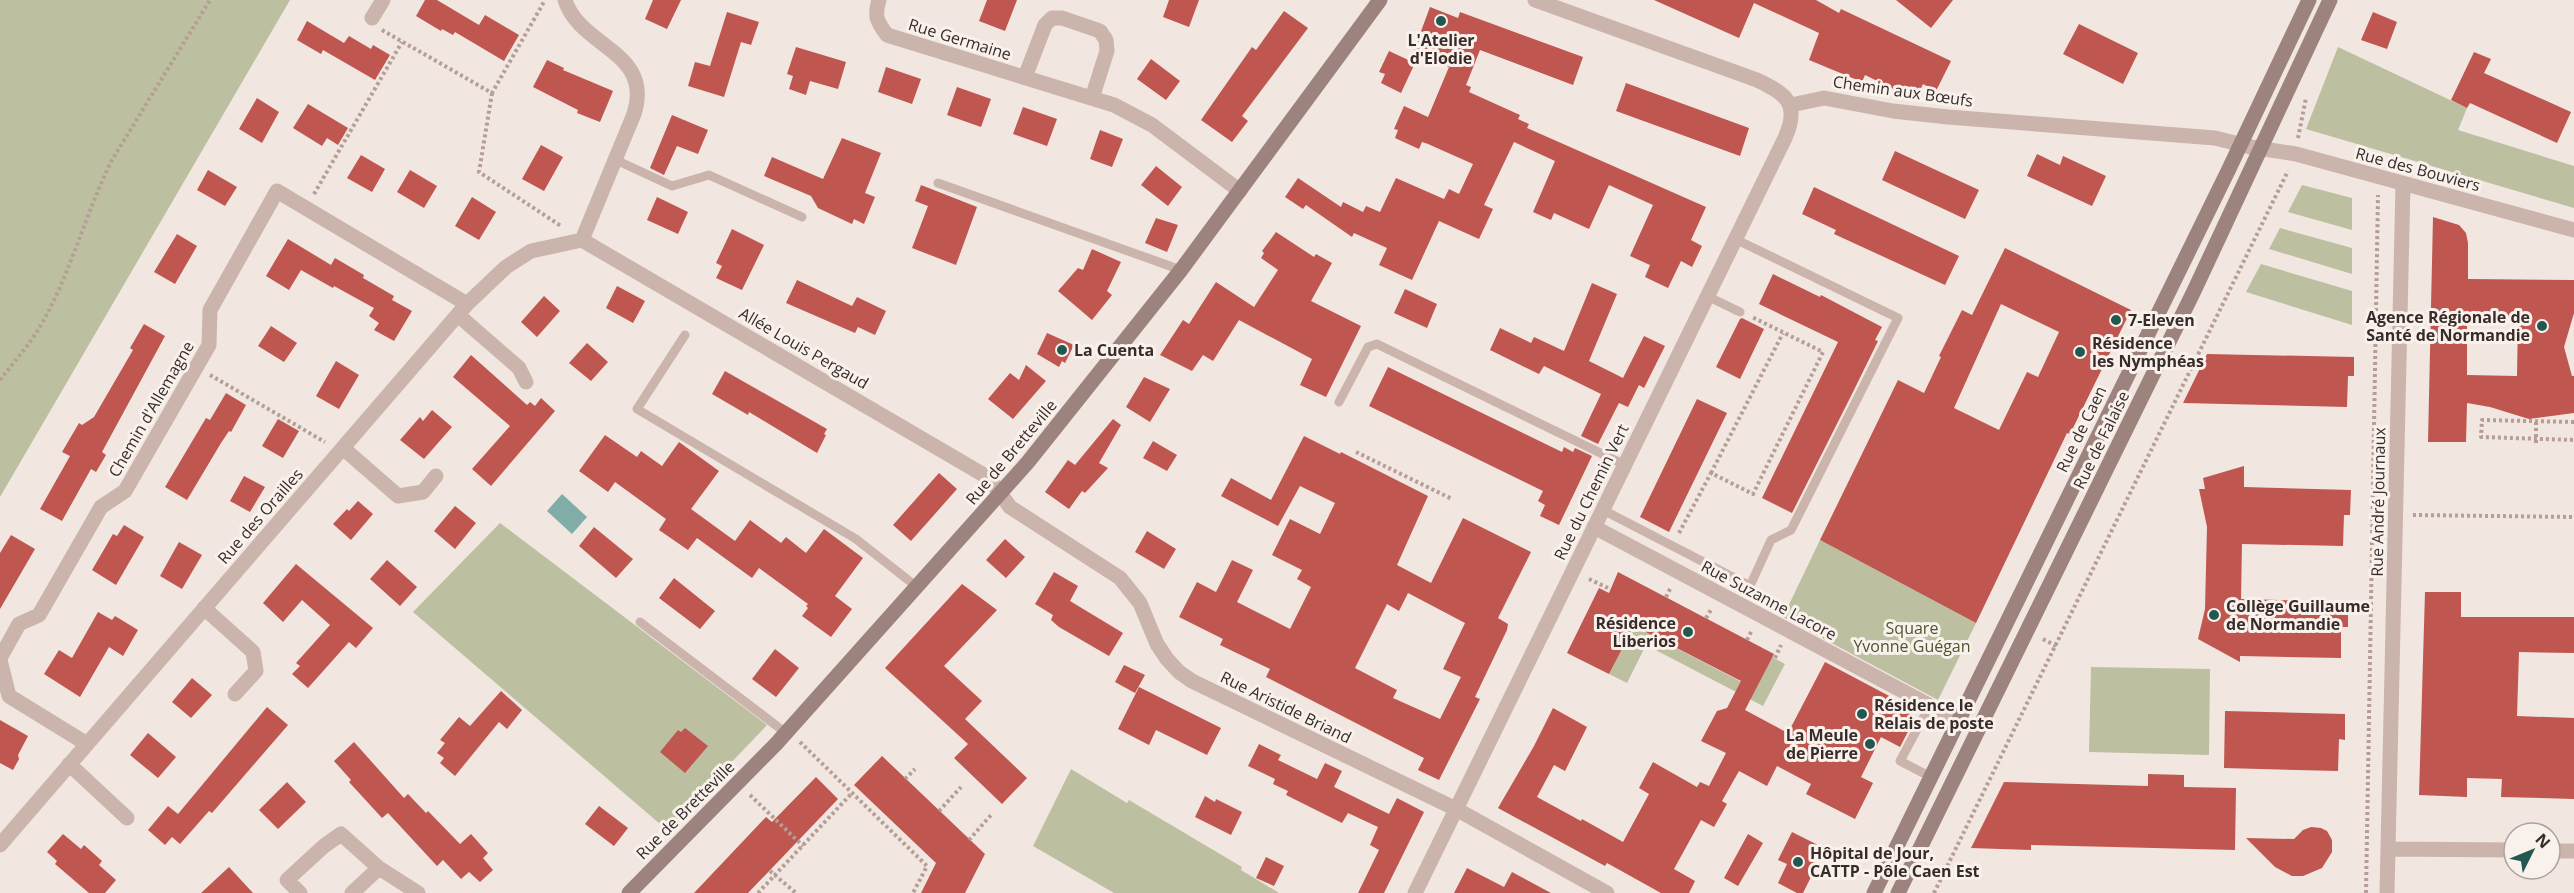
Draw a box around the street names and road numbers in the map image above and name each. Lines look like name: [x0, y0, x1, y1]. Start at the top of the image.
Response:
street label: Rue Germaine: [906, 13, 1014, 65]
street label: Chemin aux Bœufs: [1832, 70, 1974, 112]
street label: Rue des Bouviers: [2353, 142, 2483, 196]
street label: Allée Louis Pergaud: [735, 302, 873, 394]
street label: Chemin d'Allemagne: [103, 337, 199, 481]
street label: Rue de Caen: [2051, 382, 2111, 476]
street label: Rue de Falaise: [2068, 387, 2134, 493]
street label: Rue de Bretteville: [960, 395, 1062, 509]
street label: Rue du Chemin Vert: [1548, 420, 1634, 564]
street label: Rue André Journaux: [2366, 426, 2390, 577]
street label: Rue des Orailles: [212, 464, 308, 568]
street label: Rue Suzanne Lacore: [1697, 555, 1841, 645]
street label: Rue Aristide Briand: [1217, 666, 1355, 748]
street label: Rue de Bretteville: [631, 756, 739, 864]

